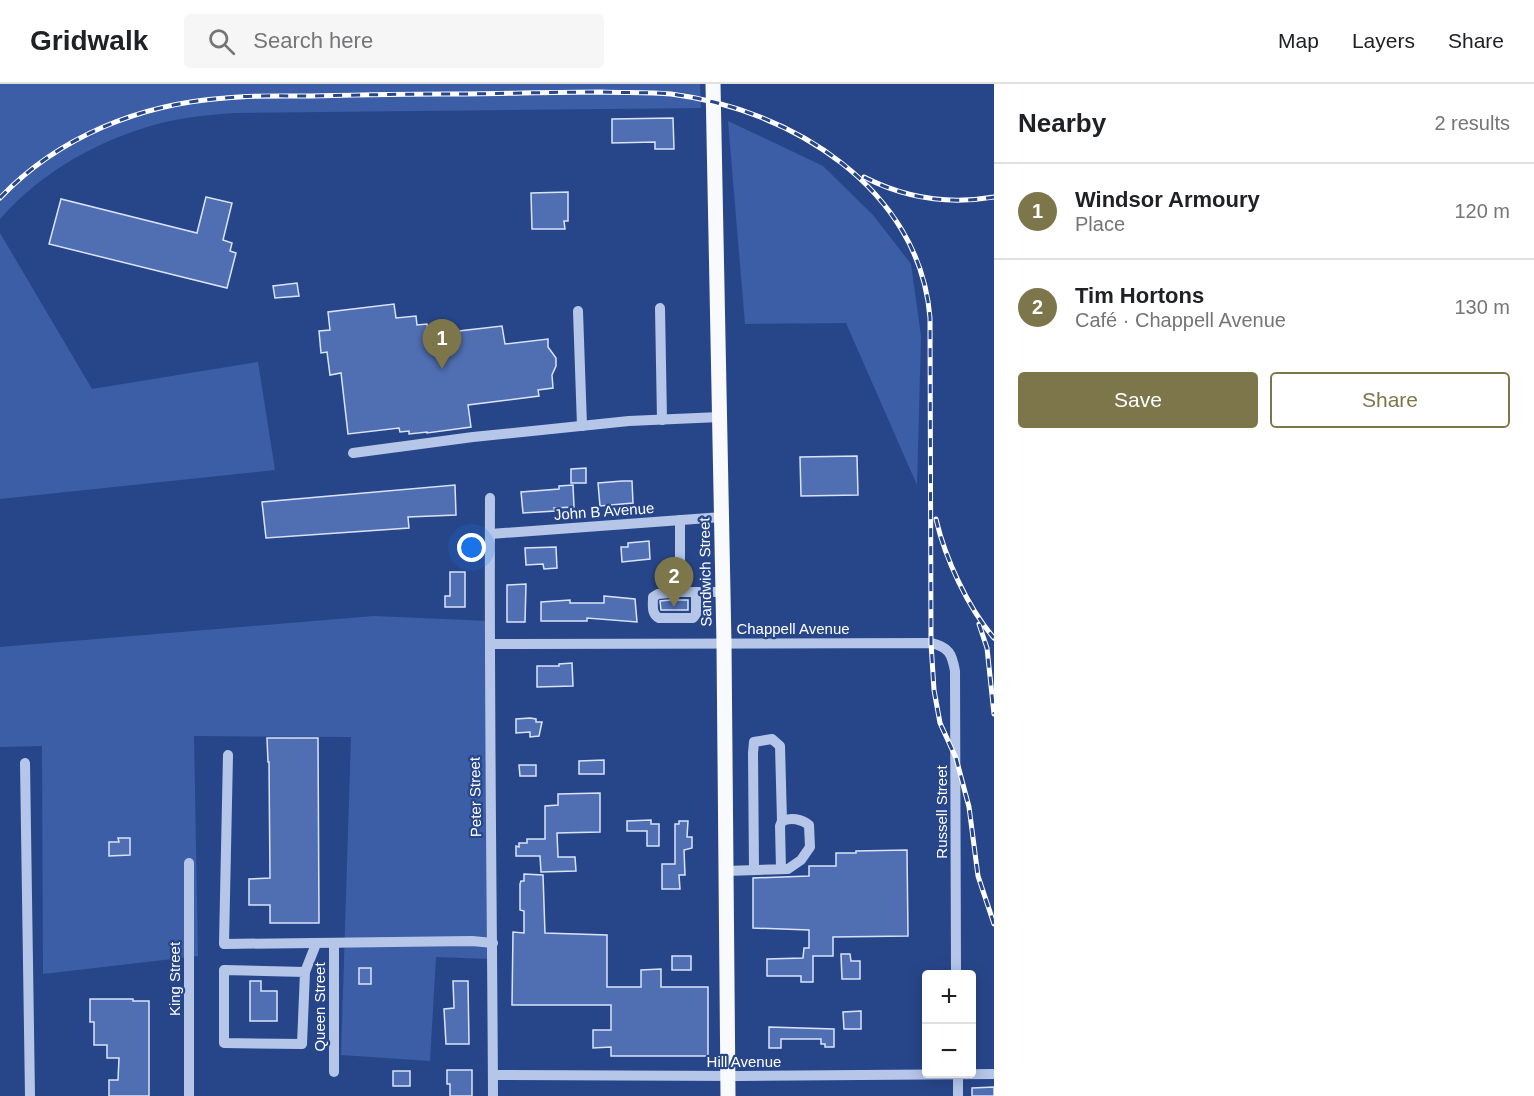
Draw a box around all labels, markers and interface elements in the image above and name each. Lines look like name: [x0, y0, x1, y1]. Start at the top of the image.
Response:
search box: [184, 14, 604, 68]
text: Gridwalk: [30, 25, 148, 56]
icon: search: [205, 25, 238, 58]
text: Search here: [253, 28, 373, 53]
text: Map: [1278, 29, 1319, 52]
text: Layers: [1352, 29, 1415, 52]
text: Share: [1448, 29, 1504, 52]
text: Nearby: [1018, 108, 1106, 138]
text: 2 results: [1434, 112, 1510, 134]
text: Windsor Armoury: [1075, 187, 1260, 212]
text: 1: [1032, 200, 1043, 222]
text: 120 m: [1454, 200, 1510, 222]
text: Place: [1075, 213, 1125, 235]
text: Tim Hortons: [1075, 283, 1204, 308]
text: 2: [1032, 296, 1043, 318]
text: 130 m: [1454, 296, 1510, 318]
text: Café · Chappell Avenue: [1075, 309, 1286, 331]
pin: 1: [422, 320, 462, 369]
button: Save: [1018, 372, 1258, 428]
button: Share: [1270, 372, 1510, 428]
street label: John B Avenue: [553, 499, 655, 523]
street label: Sandwich Street: [696, 516, 714, 627]
your location: [457, 533, 486, 562]
pin: 2: [654, 558, 694, 607]
street label: Chappell Avenue: [736, 620, 850, 637]
street label: Peter Street: [466, 756, 484, 837]
street label: Russell Street: [933, 764, 950, 859]
street label: King Street: [166, 941, 183, 1016]
street label: Queen Street: [311, 962, 328, 1052]
map controls: [922, 970, 976, 1078]
button: +: [922, 970, 976, 1024]
button: −: [922, 1024, 976, 1078]
street label: Hill Avenue: [707, 1053, 781, 1070]

